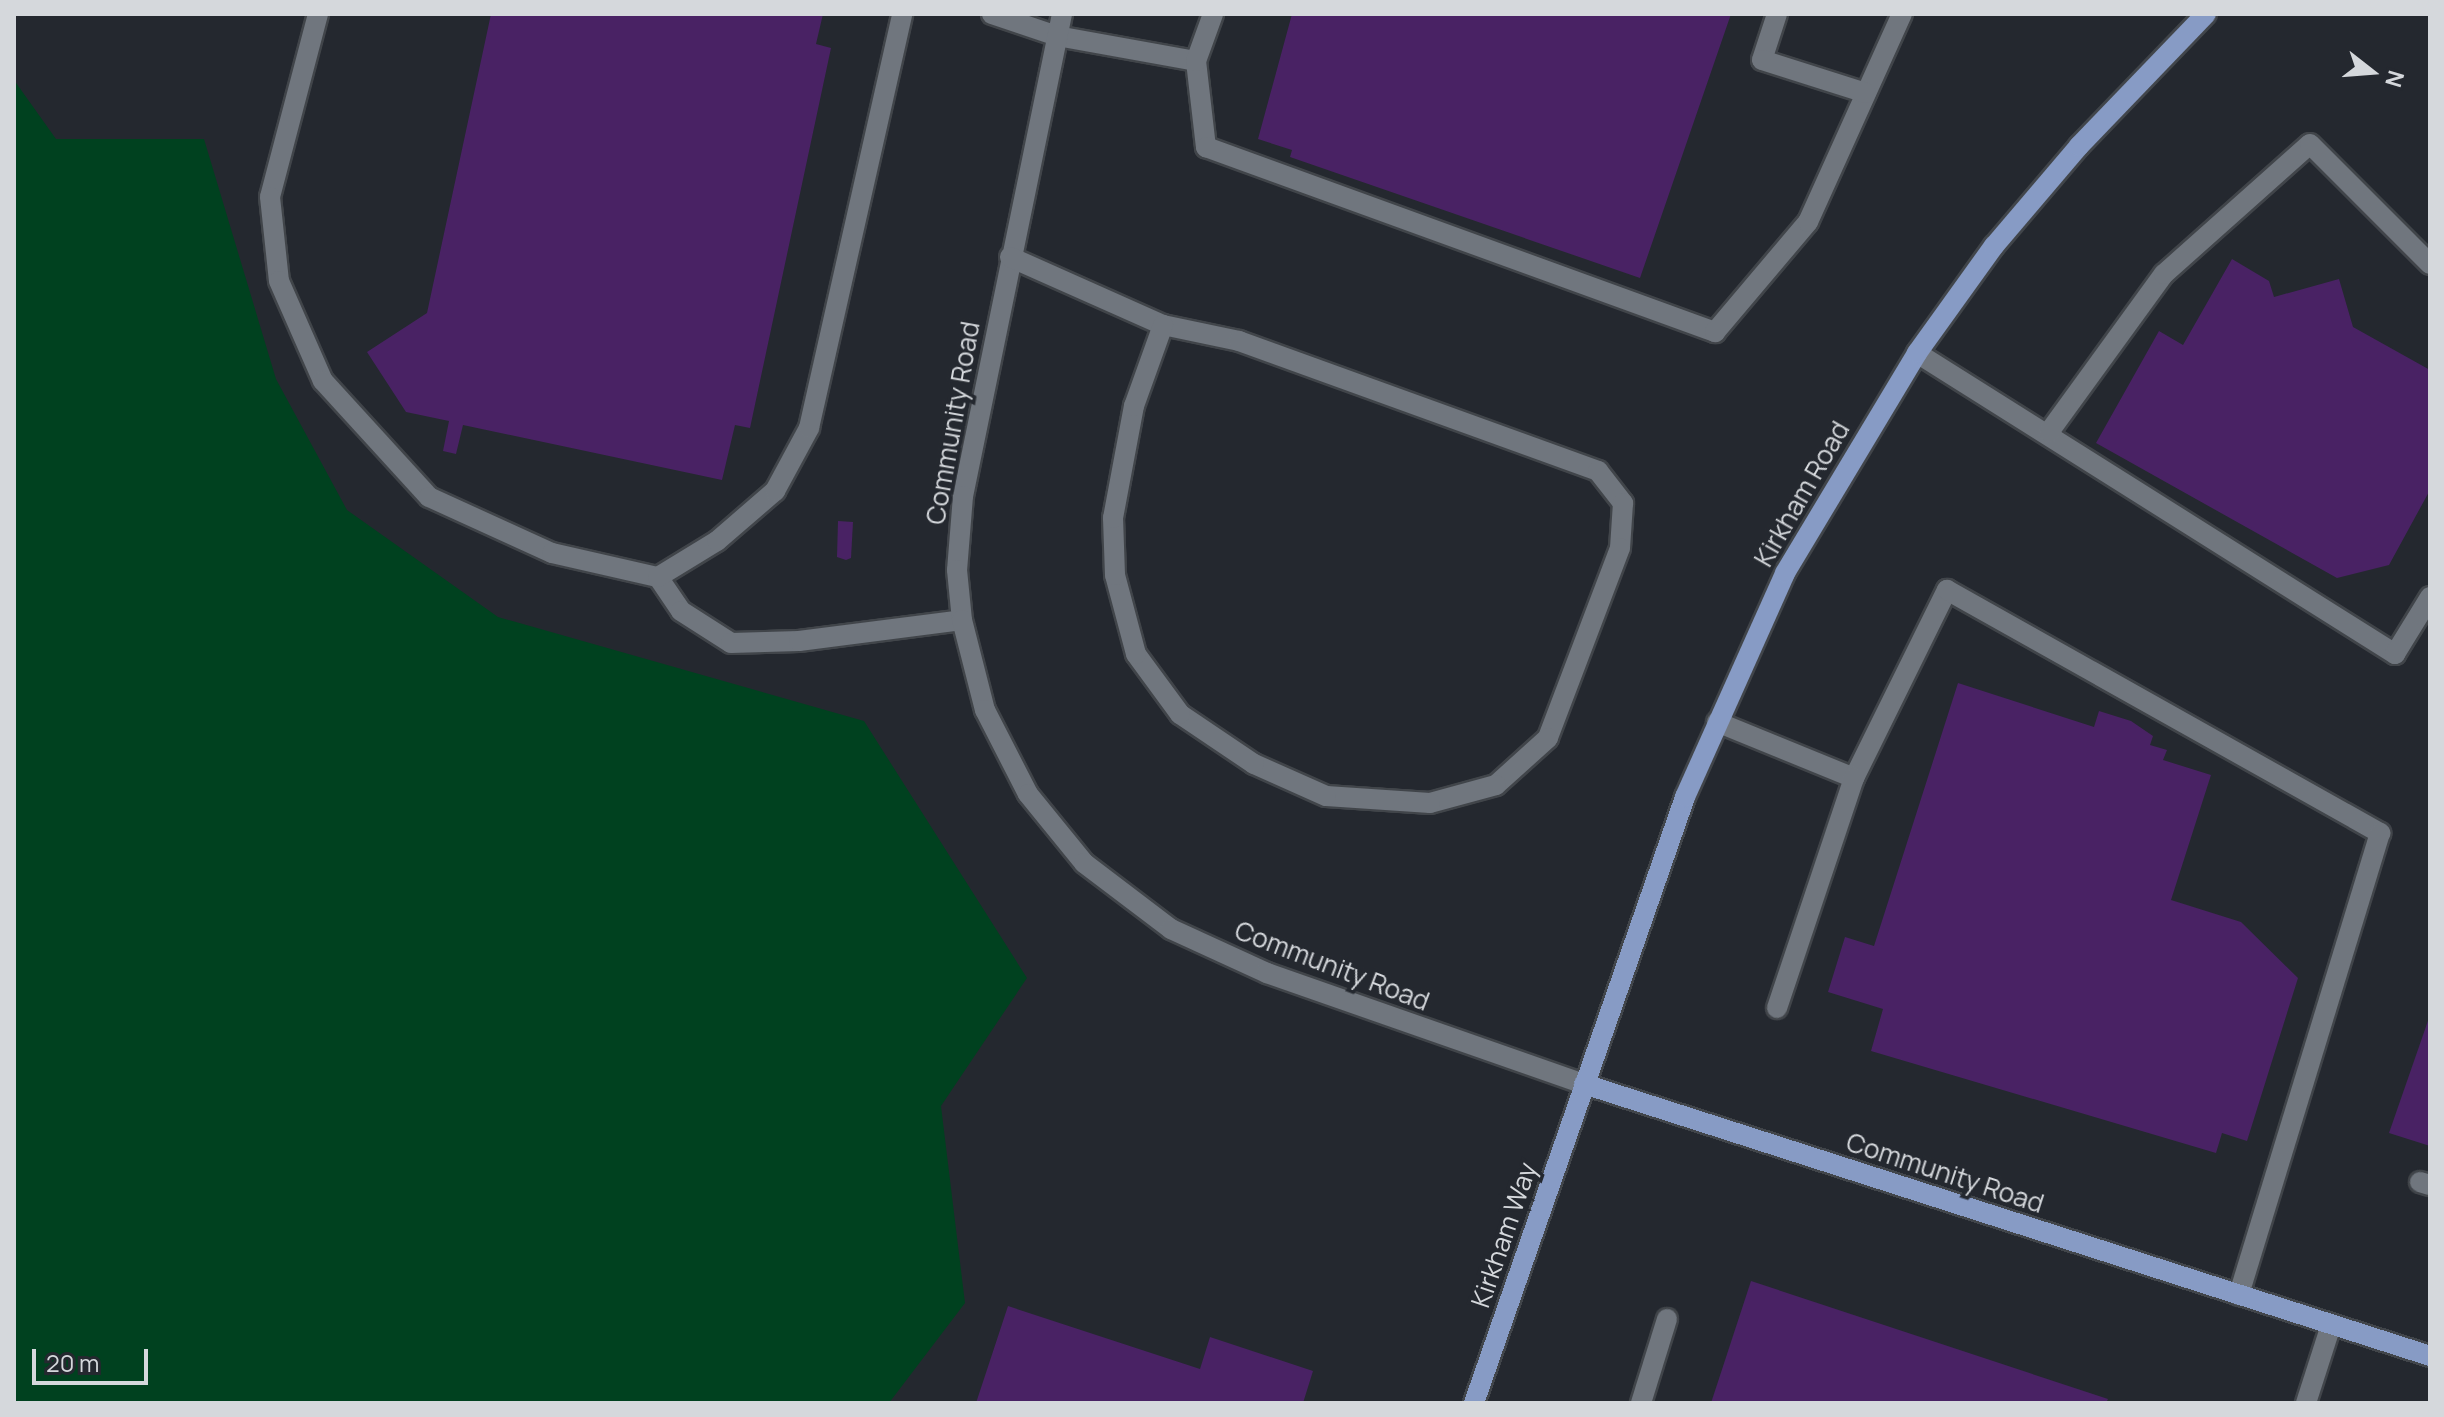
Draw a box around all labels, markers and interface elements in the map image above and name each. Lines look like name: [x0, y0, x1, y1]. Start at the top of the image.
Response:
north arrow: [2332, 32, 2412, 112]
text: N: [2378, 67, 2412, 91]
street label: Community Road: [920, 319, 986, 527]
street label: Kirkham Road: [1748, 416, 1856, 572]
street label: Community Road: [1230, 915, 1434, 1017]
street label: Community Road: [1842, 1126, 2048, 1220]
street label: Kirkham Way: [1465, 1158, 1543, 1312]
scale bar: [36, 1333, 152, 1383]
text: 20 m: [46, 1346, 99, 1379]

